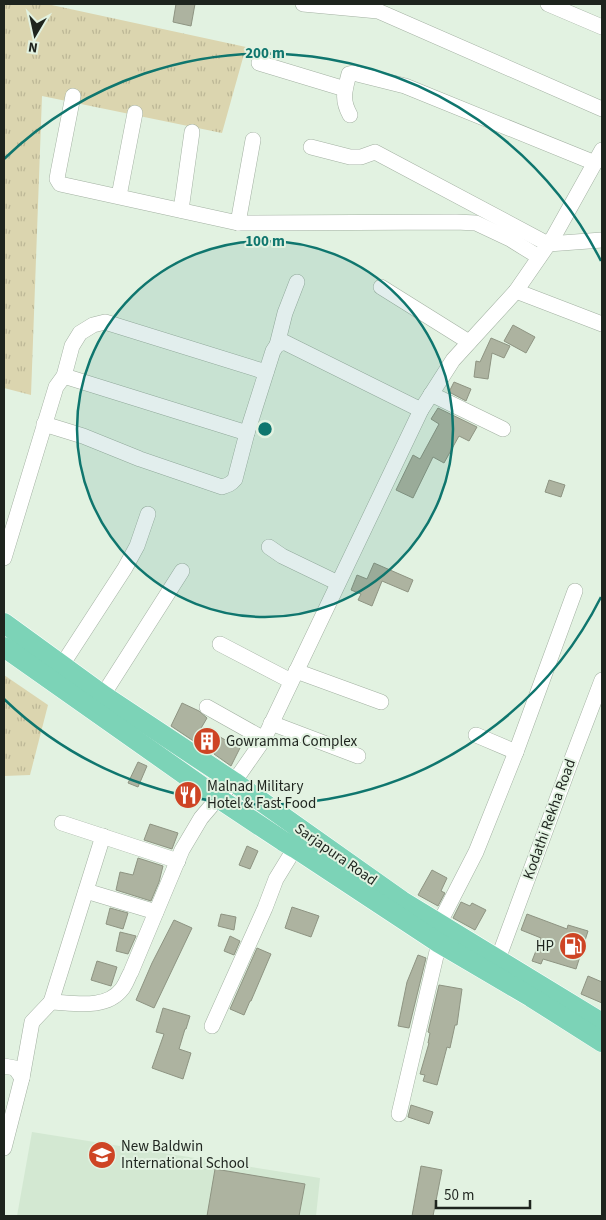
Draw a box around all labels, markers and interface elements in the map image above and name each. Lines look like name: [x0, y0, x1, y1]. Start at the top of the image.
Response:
north arrow: [10, 10, 60, 60]
text: N: [27, 36, 39, 57]
text: 200 m: [245, 43, 285, 64]
text: 100 m: [245, 231, 285, 252]
centre of rings: [256, 420, 274, 438]
building icon: Gowramma Complex: [192, 726, 222, 756]
place label: Gowramma Complex: [226, 731, 358, 752]
street label: Kodathi Rekha Road: [518, 756, 581, 882]
place label: Malnad Military Hotel & Fast Food: [207, 776, 316, 814]
restaurant icon: Malnad Military Hotel & Fast Food: [173, 780, 203, 810]
street label: Sarjapura Road: [290, 818, 381, 891]
fuel station icon: HP: [558, 931, 588, 961]
place label: HP: [536, 936, 554, 957]
place label: New Baldwin International School: [121, 1136, 249, 1174]
school or university icon: New Baldwin International School: [87, 1140, 117, 1170]
scale bar: [436, 1178, 530, 1210]
text: 50 m: [444, 1185, 474, 1206]

